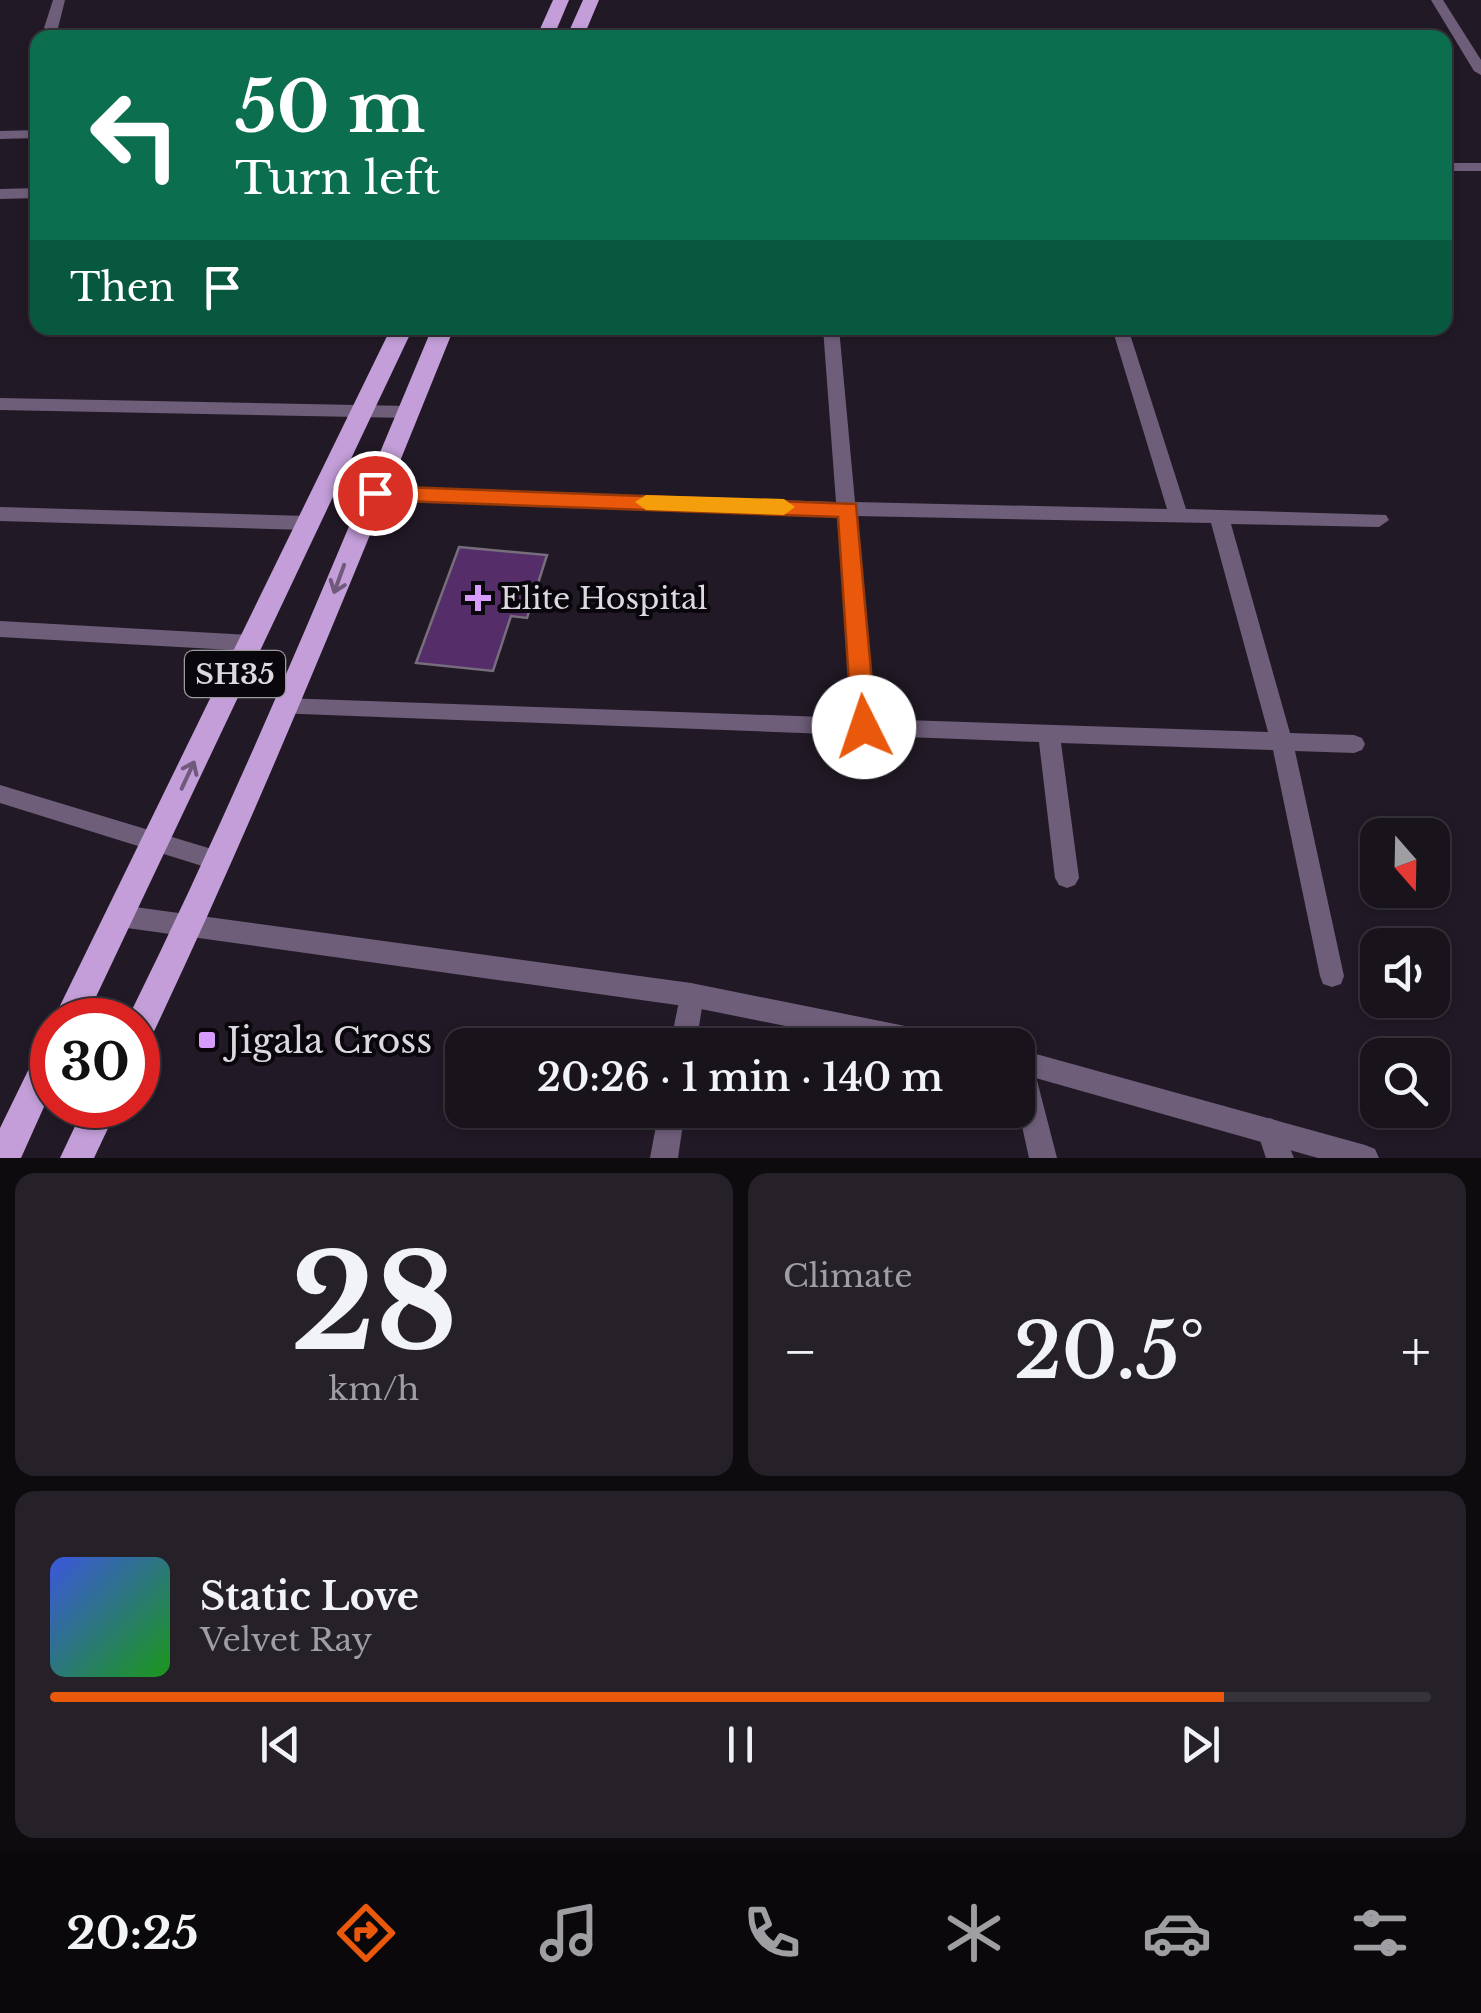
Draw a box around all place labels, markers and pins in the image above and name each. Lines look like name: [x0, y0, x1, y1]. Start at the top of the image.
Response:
pin: [333, 451, 418, 536]
place label: Elite Hospital: [500, 580, 707, 617]
marker: Elite Hospital: [465, 585, 491, 611]
place label: Jigala Cross: [223, 1019, 432, 1062]
marker: Jigala Cross: [196, 1029, 218, 1051]

